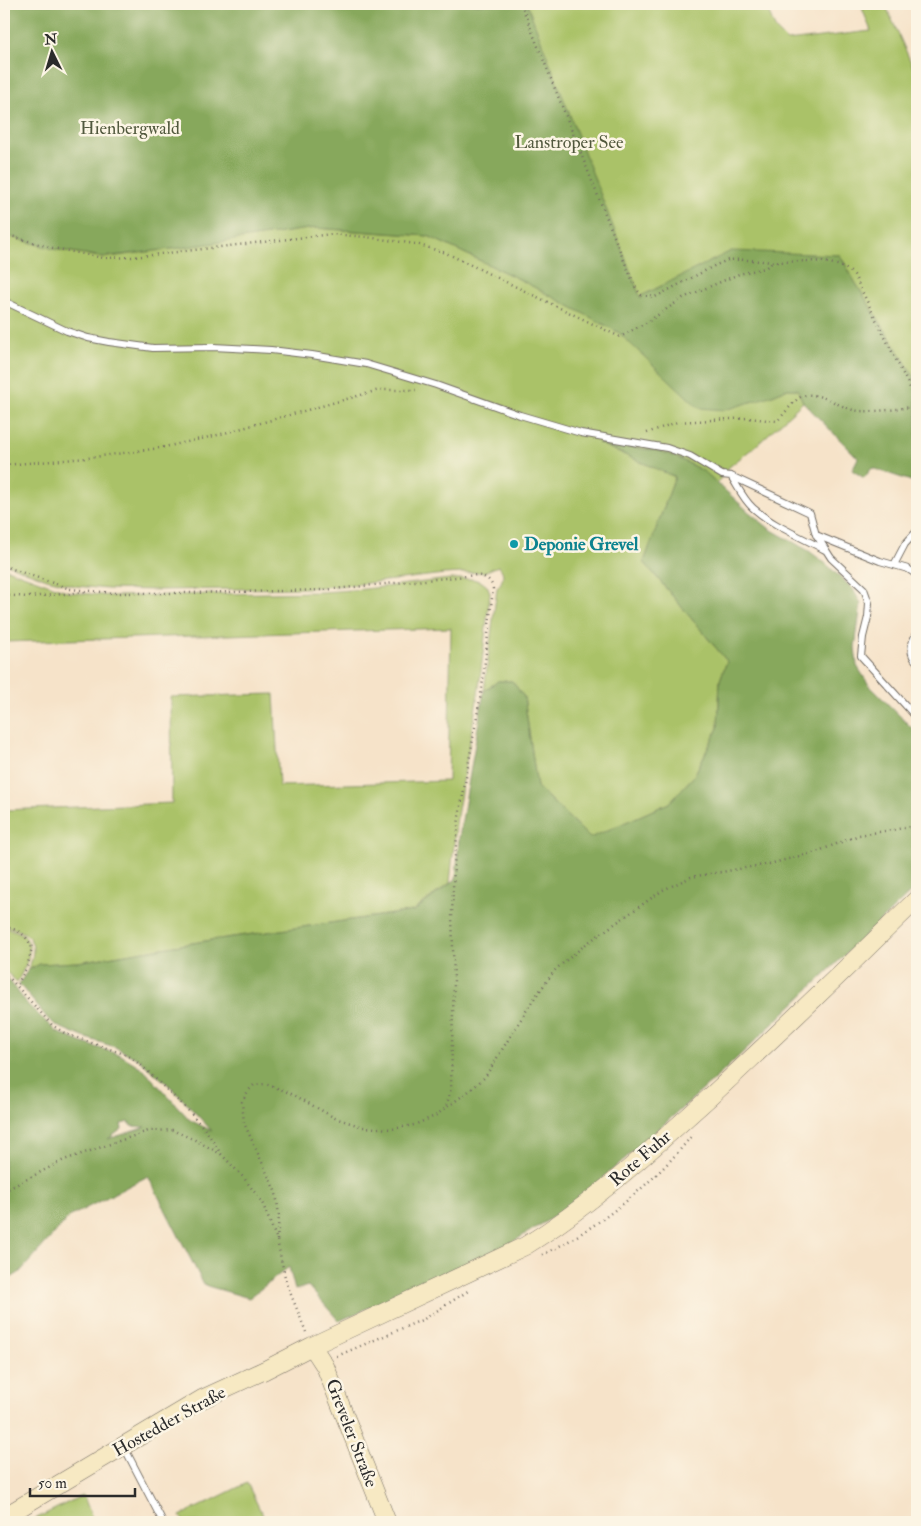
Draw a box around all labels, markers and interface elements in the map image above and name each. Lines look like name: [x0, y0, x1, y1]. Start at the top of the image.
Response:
north arrow: [28, 28, 78, 78]
text: N: [43, 30, 58, 49]
park label: Hienbergwald: [80, 117, 180, 140]
park label: Lanstroper See: [514, 131, 624, 154]
place label: Deponie Grevel: [524, 533, 639, 556]
marker: Deponie Grevel: [508, 538, 520, 550]
street label: Rote Fuhr: [605, 1125, 676, 1192]
street label: Greveler Straße: [320, 1376, 383, 1491]
street label: Hostedder Straße: [109, 1381, 230, 1462]
scale bar: [30, 1466, 135, 1498]
text: 50 m: [38, 1474, 67, 1493]

